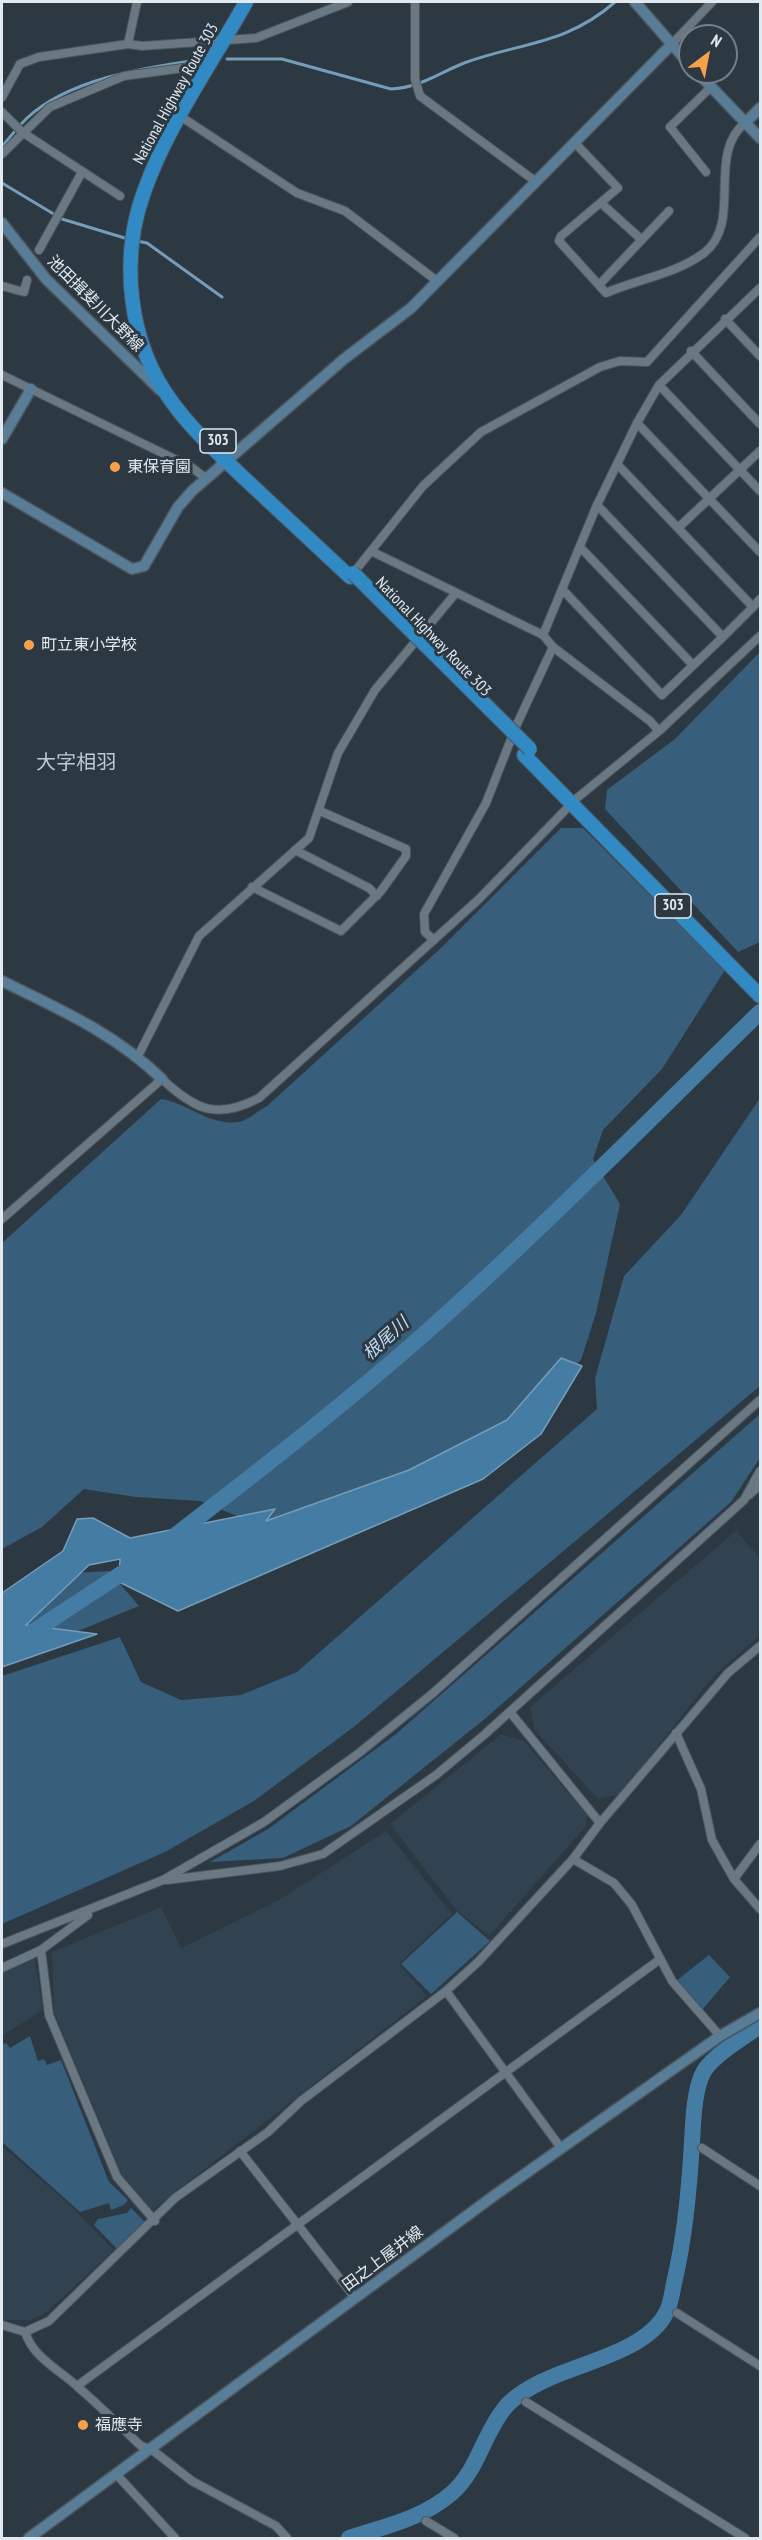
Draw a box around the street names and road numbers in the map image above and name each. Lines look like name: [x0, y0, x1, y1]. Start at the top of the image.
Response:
street label: National Highway Route 303: [129, 20, 223, 168]
street label: 池田揖斐川大野線: [43, 252, 147, 356]
road number: 303: [200, 429, 236, 453]
street label: National Highway Route 303: [371, 573, 495, 701]
road number: 303: [655, 894, 691, 918]
street label: 田之上屋井線: [339, 2222, 427, 2296]

